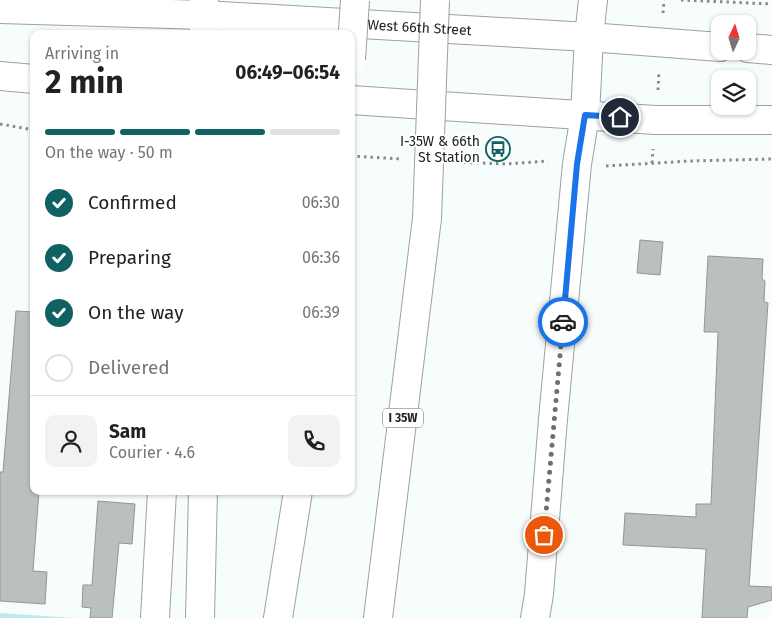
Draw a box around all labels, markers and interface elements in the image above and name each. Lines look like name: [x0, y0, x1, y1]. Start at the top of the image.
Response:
north arrow: [711, 15, 756, 60]
map controls: [711, 15, 756, 115]
street label: West 66th Street: [367, 16, 473, 39]
text: Arriving in: [45, 44, 119, 63]
text: 06:49–06:54: [235, 61, 340, 84]
text: 2 min: [45, 63, 124, 101]
button: layers: [711, 70, 756, 115]
pin: [599, 96, 641, 138]
icon: home: [606, 103, 634, 131]
place label: I-35W & 66th St Station: [400, 133, 480, 166]
bus stop icon: I-35W & 66th St Station: [485, 136, 511, 162]
text: On the way · 50 m: [45, 143, 173, 162]
icon: check: [45, 189, 73, 217]
text: Confirmed: [88, 191, 177, 214]
text: 06:30: [302, 193, 340, 212]
icon: check: [45, 244, 73, 272]
text: Preparing: [88, 246, 171, 269]
text: 06:36: [302, 248, 340, 267]
courier: [538, 297, 588, 347]
icon: check: [45, 299, 73, 327]
text: On the way: [88, 301, 184, 324]
text: 06:39: [302, 303, 340, 322]
icon: car: [549, 308, 577, 336]
text: Delivered: [88, 356, 170, 379]
road number: I 35W: [383, 408, 423, 428]
button: person: [45, 415, 97, 467]
button: phone: [288, 415, 340, 467]
text: Sam: [109, 420, 146, 443]
text: Courier · 4.6: [109, 443, 195, 462]
pin: [523, 514, 565, 556]
icon: bag: [530, 521, 558, 549]

